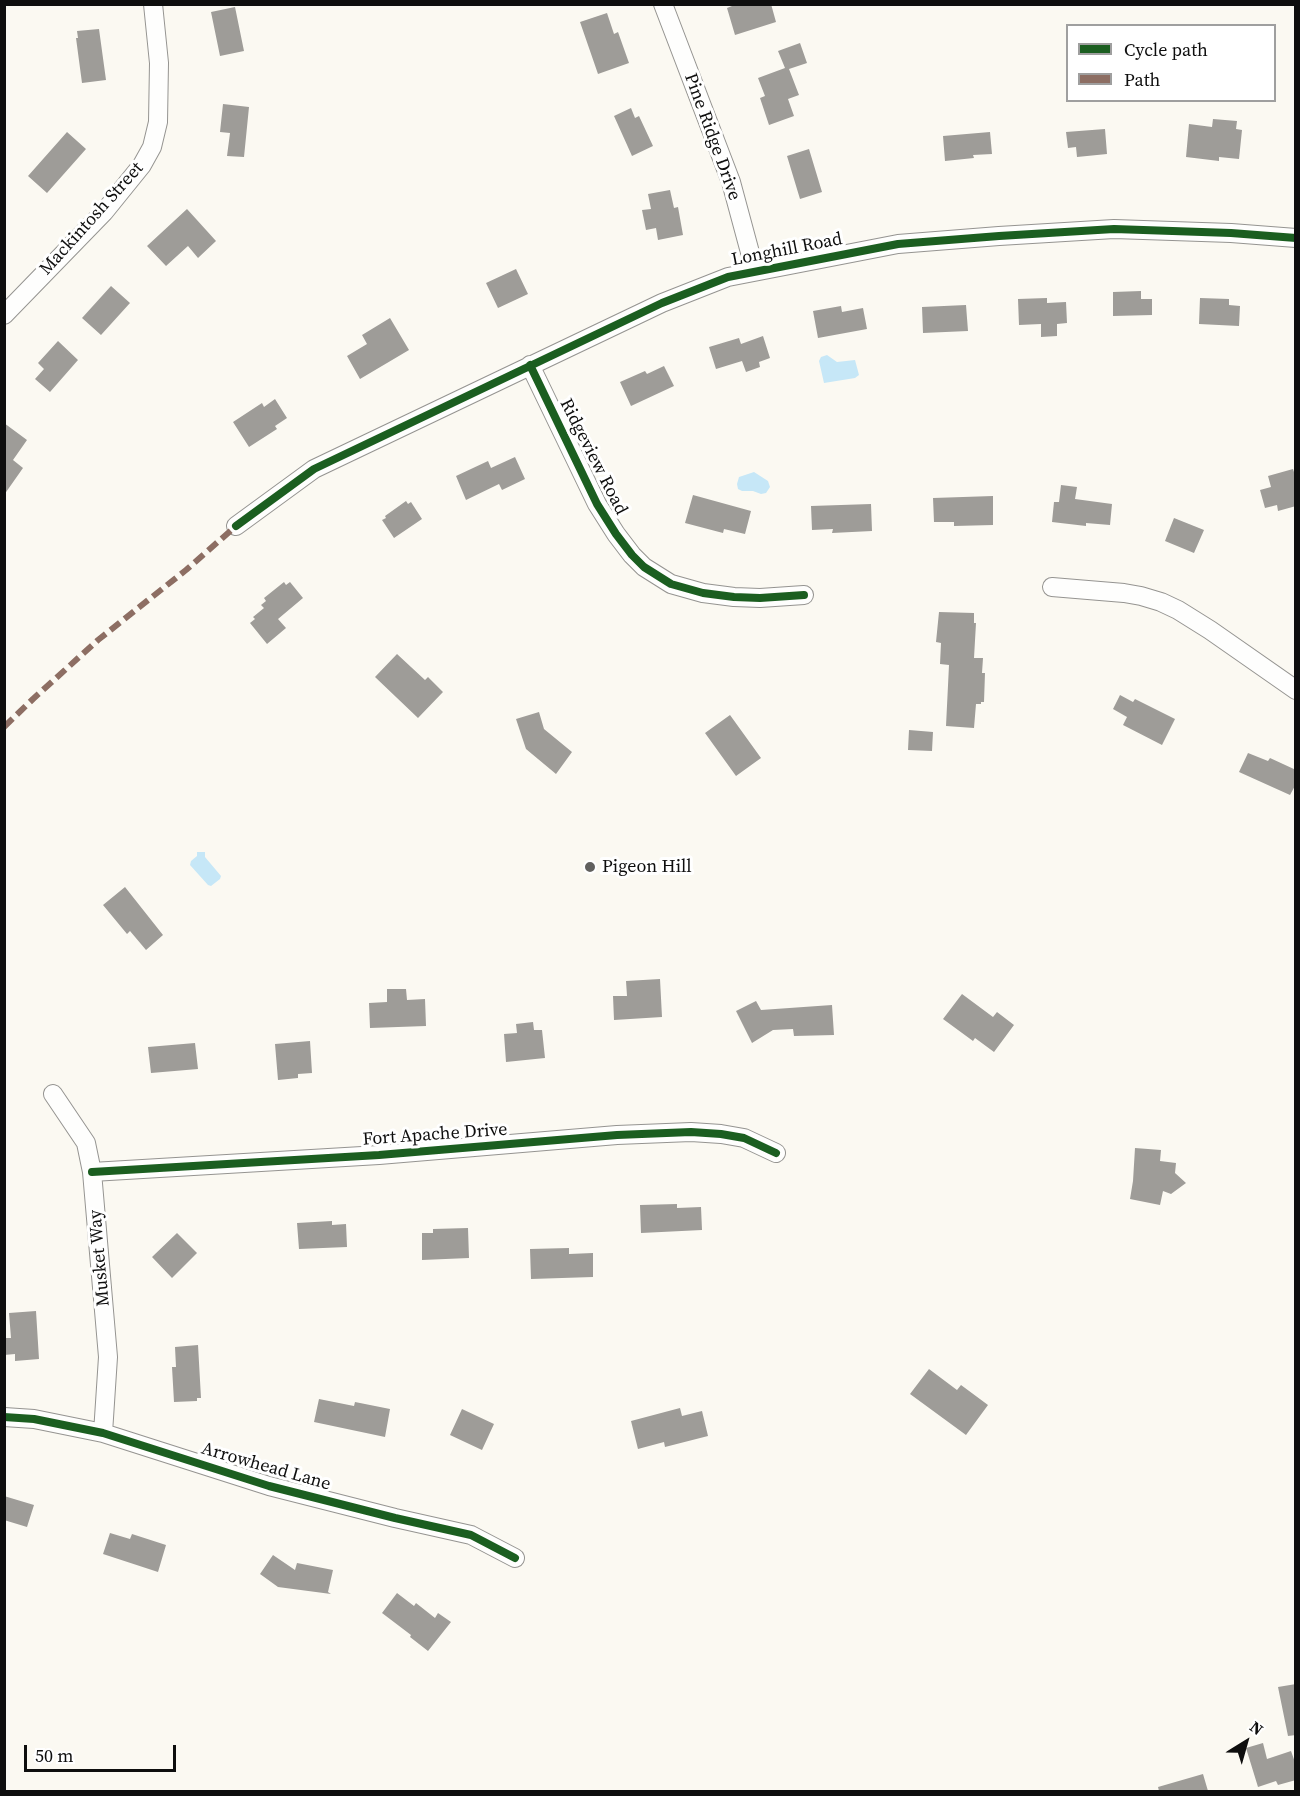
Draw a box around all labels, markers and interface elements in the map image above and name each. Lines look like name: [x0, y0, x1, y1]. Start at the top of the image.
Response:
legend: [1066, 24, 1276, 102]
text: Cycle path: [1124, 37, 1208, 62]
text: Path: [1124, 67, 1160, 92]
street label: Pine Ridge Drive: [679, 71, 745, 203]
street label: Mackintosh Street: [36, 158, 148, 280]
street label: Longhill Road: [730, 229, 844, 271]
street label: Ridgeview Road: [554, 395, 632, 519]
place label: Pigeon Hill: [602, 856, 692, 878]
marker: Pigeon Hill: [583, 860, 597, 874]
street label: Fort Apache Drive: [362, 1119, 508, 1151]
street label: Musket Way: [85, 1209, 115, 1307]
street label: Arrowhead Lane: [199, 1438, 333, 1496]
north arrow: [1216, 1712, 1276, 1772]
text: N: [1246, 1715, 1268, 1740]
scale bar: [27, 1733, 178, 1771]
text: 50 m: [35, 1743, 73, 1768]

